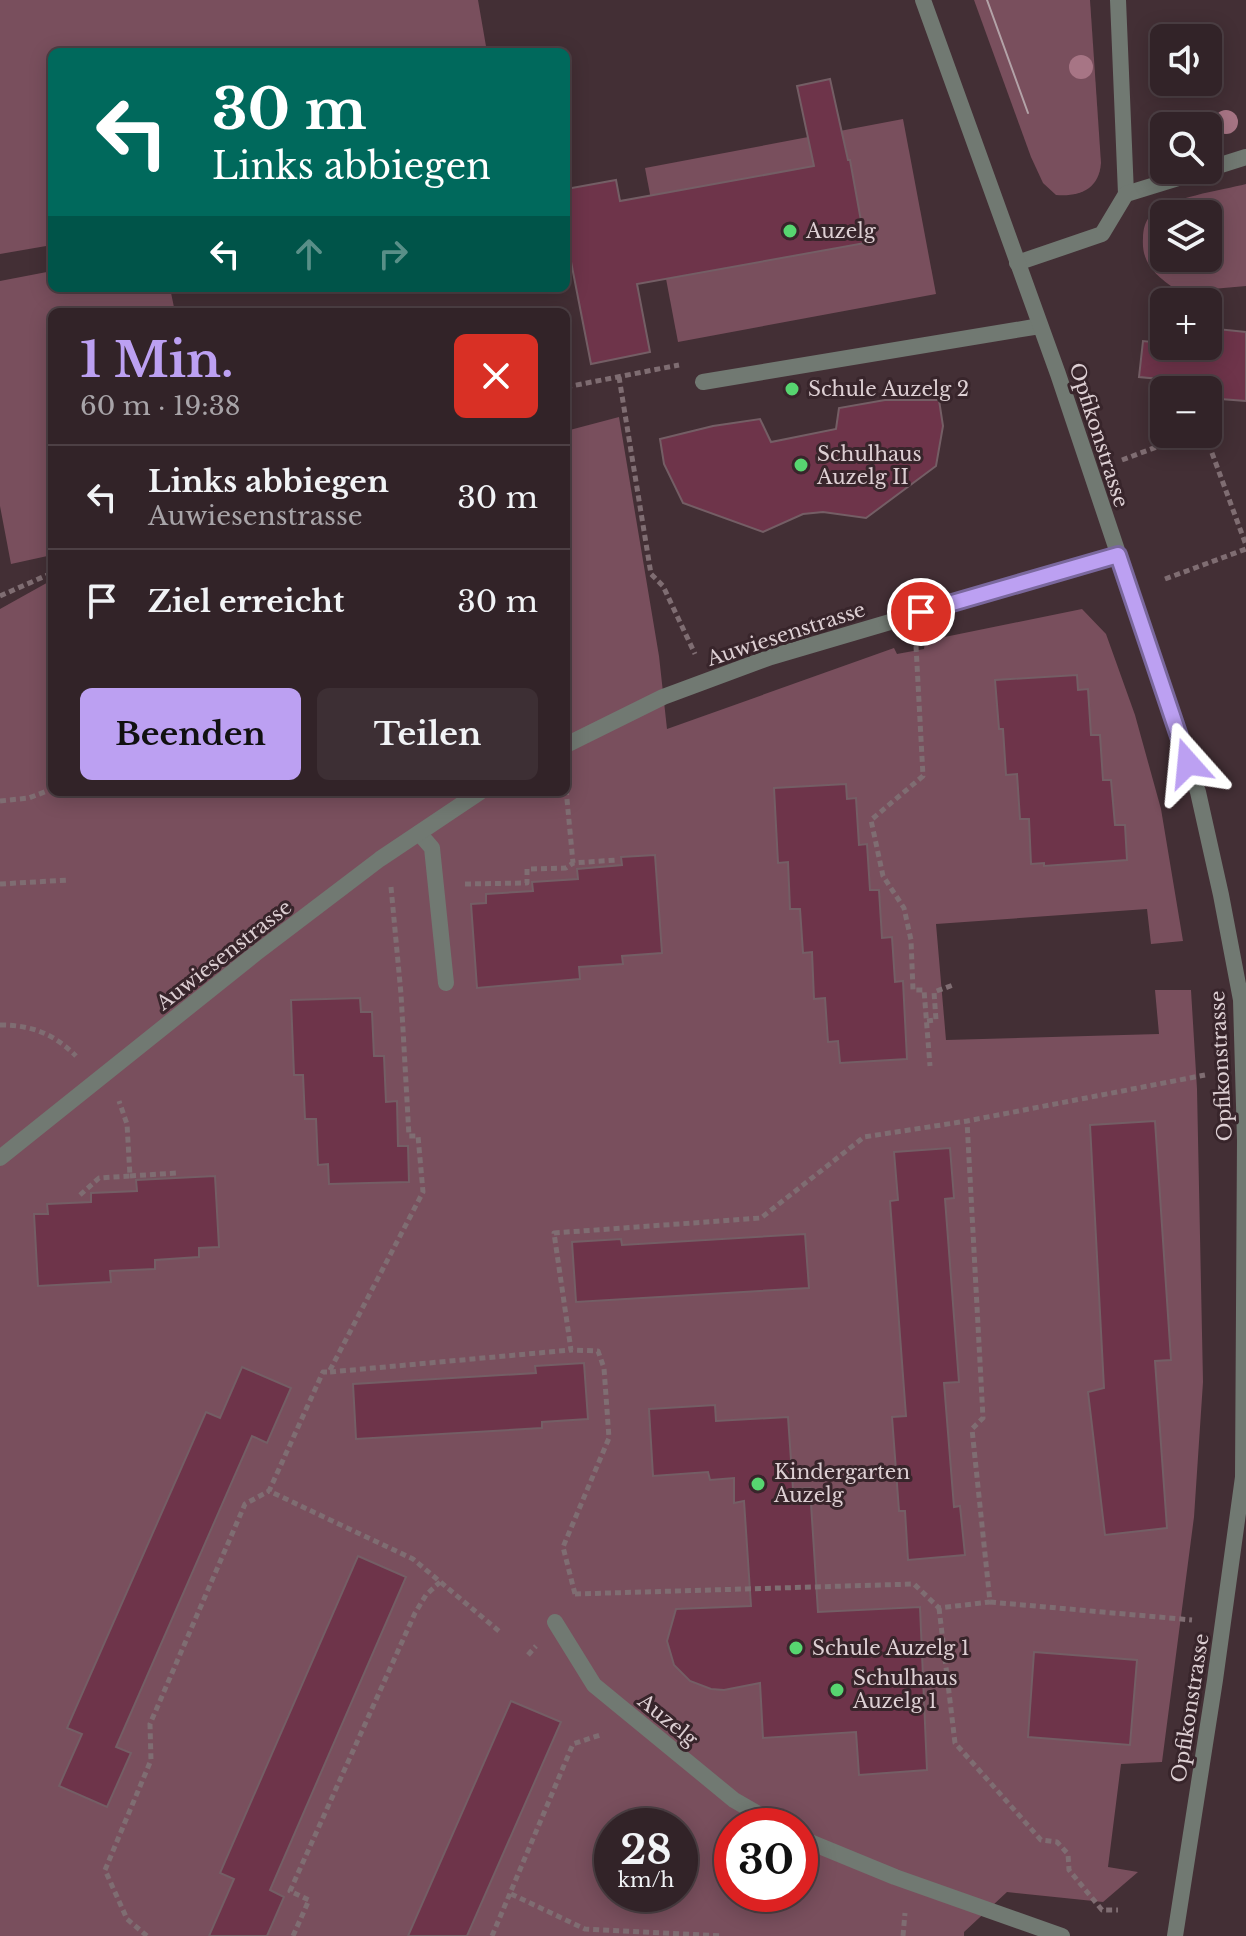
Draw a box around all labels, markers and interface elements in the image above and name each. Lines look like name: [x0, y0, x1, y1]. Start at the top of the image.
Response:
map controls: [1150, 24, 1222, 448]
button: sound: [1150, 24, 1222, 96]
text: 30 m: [212, 75, 367, 144]
icon: left: [80, 80, 184, 184]
button: search: [1150, 112, 1222, 184]
text: Links abbiegen: [212, 144, 491, 189]
button: layers: [1150, 200, 1222, 272]
place label: Auzelg: [805, 219, 877, 243]
marker: Auzelg: [781, 222, 799, 240]
icon: left: [203, 232, 247, 276]
icon: ahead: [287, 232, 331, 276]
icon: right: [371, 232, 415, 276]
button: +: [1150, 288, 1222, 360]
text: 1 Min.: [80, 330, 233, 390]
button: close: [454, 334, 538, 418]
street label: Opfikonstrasse: [1064, 360, 1134, 510]
button: −: [1150, 376, 1222, 448]
place label: Schule Auzelg 2: [808, 377, 969, 401]
marker: Schule Auzelg 2: [783, 380, 801, 398]
text: 60 m · 19:38: [80, 390, 240, 422]
place label: Schulhaus Auzelg II: [816, 442, 922, 489]
marker: Schulhaus Auzelg II: [792, 456, 810, 474]
text: Links abbiegen: [148, 463, 389, 500]
icon: left: [80, 475, 124, 519]
text: 30 m: [457, 479, 538, 516]
text: Auwiesenstrasse: [148, 500, 363, 532]
pin: [887, 578, 955, 646]
icon: arrive: [80, 579, 124, 623]
text: Ziel erreicht: [148, 583, 344, 620]
text: 30 m: [457, 583, 538, 620]
icon: arrive: [899, 590, 943, 634]
street label: Auwiesenstrasse: [703, 597, 868, 671]
button: Beenden: [80, 688, 301, 780]
button: Teilen: [317, 688, 538, 780]
position arrow: [1146, 721, 1230, 805]
street label: Auwiesenstrasse: [151, 895, 296, 1016]
street label: Opfikonstrasse: [1205, 990, 1237, 1142]
place label: Kindergarten Auzelg: [773, 1460, 910, 1507]
marker: Kindergarten Auzelg: [749, 1475, 767, 1493]
street label: Opfikonstrasse: [1166, 1632, 1214, 1784]
place label: Schule Auzelg 1: [812, 1636, 970, 1660]
marker: Schule Auzelg 1: [787, 1639, 805, 1657]
place label: Schulhaus Auzelg 1: [852, 1666, 958, 1713]
marker: Schulhaus Auzelg 1: [828, 1681, 846, 1699]
street label: Auzelg: [633, 1688, 703, 1752]
speed limit sign: 30: [714, 1808, 818, 1912]
text: 28: [620, 1825, 672, 1875]
text: km/h: [618, 1868, 674, 1892]

